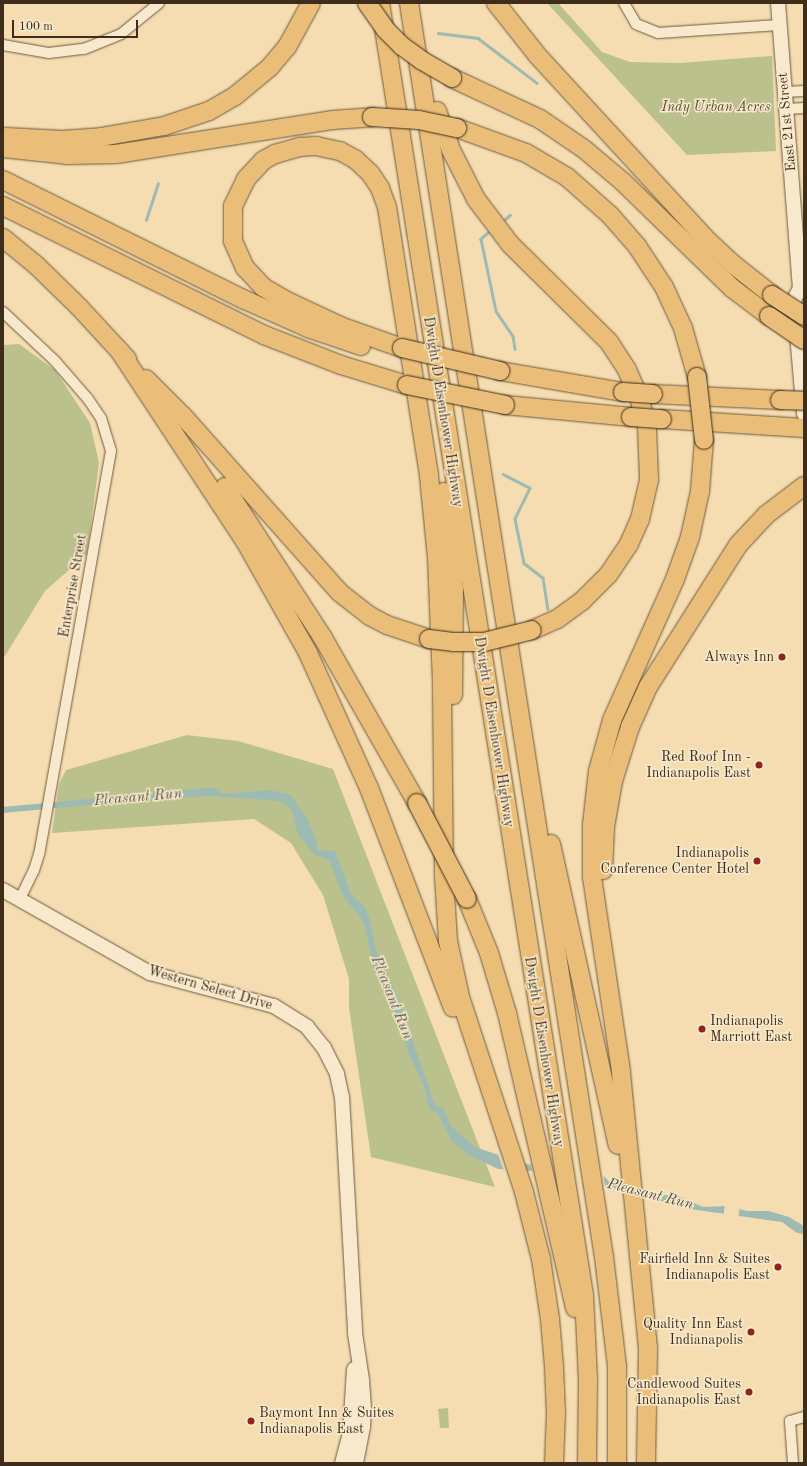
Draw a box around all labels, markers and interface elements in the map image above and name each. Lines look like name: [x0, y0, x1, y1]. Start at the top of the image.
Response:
scale bar: [14, 12, 140, 38]
text: 100 m: [19, 21, 53, 33]
street label: East 21st Street: [774, 72, 800, 172]
park label: Indy Urban Acres: [661, 99, 771, 115]
street label: Dwight D Eisenhower Highway: [420, 315, 466, 509]
street label: Enterprise Street: [56, 533, 90, 639]
street label: Dwight D Eisenhower Highway: [471, 635, 517, 829]
place label: Always Inn: [704, 649, 774, 665]
marker: Always Inn: [777, 652, 787, 662]
place label: Red Roof Inn - Indianapolis East: [646, 749, 751, 782]
marker: Red Roof Inn - Indianapolis East: [754, 760, 764, 770]
water label: Pleasant Run: [93, 785, 183, 811]
place label: Indianapolis Conference Center Hotel: [600, 845, 749, 878]
marker: Indianapolis Conference Center Hotel: [752, 856, 762, 866]
water label: Pleasant Run: [366, 954, 416, 1042]
street label: Dwight D Eisenhower Highway: [521, 955, 567, 1149]
street label: Western Select Drive: [146, 962, 274, 1014]
place label: Indianapolis Marriott East: [710, 1013, 792, 1046]
marker: Indianapolis Marriott East: [697, 1024, 707, 1034]
water label: Pleasant Run: [605, 1176, 695, 1214]
place label: Fairfield Inn & Suites Indianapolis East: [639, 1251, 770, 1284]
marker: Fairfield Inn & Suites Indianapolis East: [773, 1262, 783, 1272]
place label: Quality Inn East Indianapolis: [643, 1316, 743, 1348]
marker: Quality Inn East Indianapolis: [746, 1327, 756, 1337]
place label: Candlewood Suites Indianapolis East: [627, 1376, 741, 1408]
marker: Candlewood Suites Indianapolis East: [744, 1387, 754, 1397]
place label: Baymont Inn & Suites Indianapolis East: [259, 1405, 394, 1438]
marker: Baymont Inn & Suites Indianapolis East: [246, 1416, 256, 1426]

